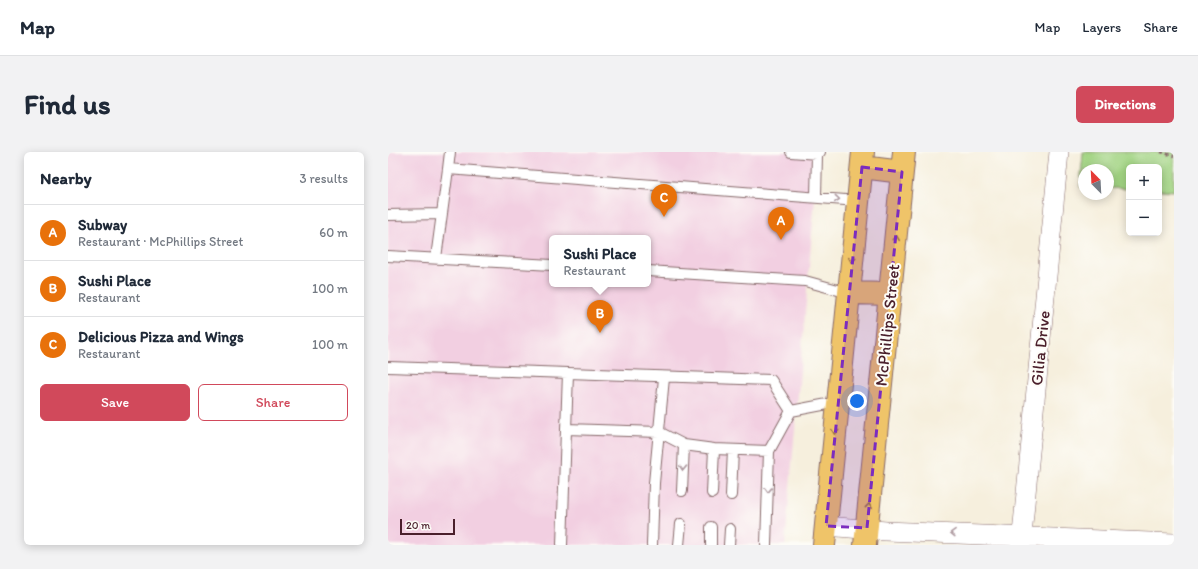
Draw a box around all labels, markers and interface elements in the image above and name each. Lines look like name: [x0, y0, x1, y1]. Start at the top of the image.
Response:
text: Map: [20, 16, 55, 39]
text: Map: [1035, 19, 1060, 36]
text: Layers: [1082, 19, 1121, 36]
text: Share: [1143, 19, 1178, 36]
button: Directions: [1076, 86, 1174, 123]
text: Find us: [24, 87, 111, 121]
north arrow: [1078, 164, 1114, 200]
map controls: [1126, 164, 1162, 236]
button: +: [1126, 164, 1162, 200]
text: Nearby: [40, 168, 92, 188]
text: 3 results: [299, 171, 348, 186]
pin: C: [651, 184, 677, 217]
one-way arrow: [834, 195, 840, 204]
button: −: [1126, 200, 1162, 236]
pin: A: [768, 207, 794, 240]
text: Subway: [78, 216, 127, 234]
text: A: [49, 225, 57, 240]
text: 60 m: [319, 225, 348, 240]
text: Restaurant · McPhillips Street: [78, 234, 243, 249]
popup: [549, 235, 651, 287]
one-way arrow: [891, 235, 900, 241]
text: Sushi Place: [563, 245, 637, 263]
one-way arrow: [848, 257, 857, 263]
text: Restaurant: [563, 263, 626, 278]
street label: McPhillips Street: [871, 263, 903, 387]
text: Sushi Place: [78, 272, 151, 290]
text: B: [49, 281, 57, 296]
text: 100 m: [312, 281, 348, 296]
text: Restaurant: [78, 290, 140, 305]
pin: B: [587, 300, 613, 333]
street label: Gilia Drive: [1026, 309, 1054, 387]
text: Delicious Pizza and Wings: [78, 328, 244, 346]
text: C: [49, 337, 57, 352]
text: 100 m: [312, 337, 348, 352]
text: Restaurant: [78, 346, 140, 361]
button: Save: [40, 384, 190, 421]
button: Share: [198, 384, 348, 421]
your location: [847, 391, 867, 411]
one-way arrow: [831, 429, 840, 435]
one-way arrow: [679, 465, 687, 471]
one-way arrow: [764, 487, 772, 493]
one-way arrow: [864, 503, 873, 509]
scale bar: [400, 517, 455, 536]
text: 20 m: [406, 519, 430, 532]
one-way arrow: [950, 528, 956, 537]

